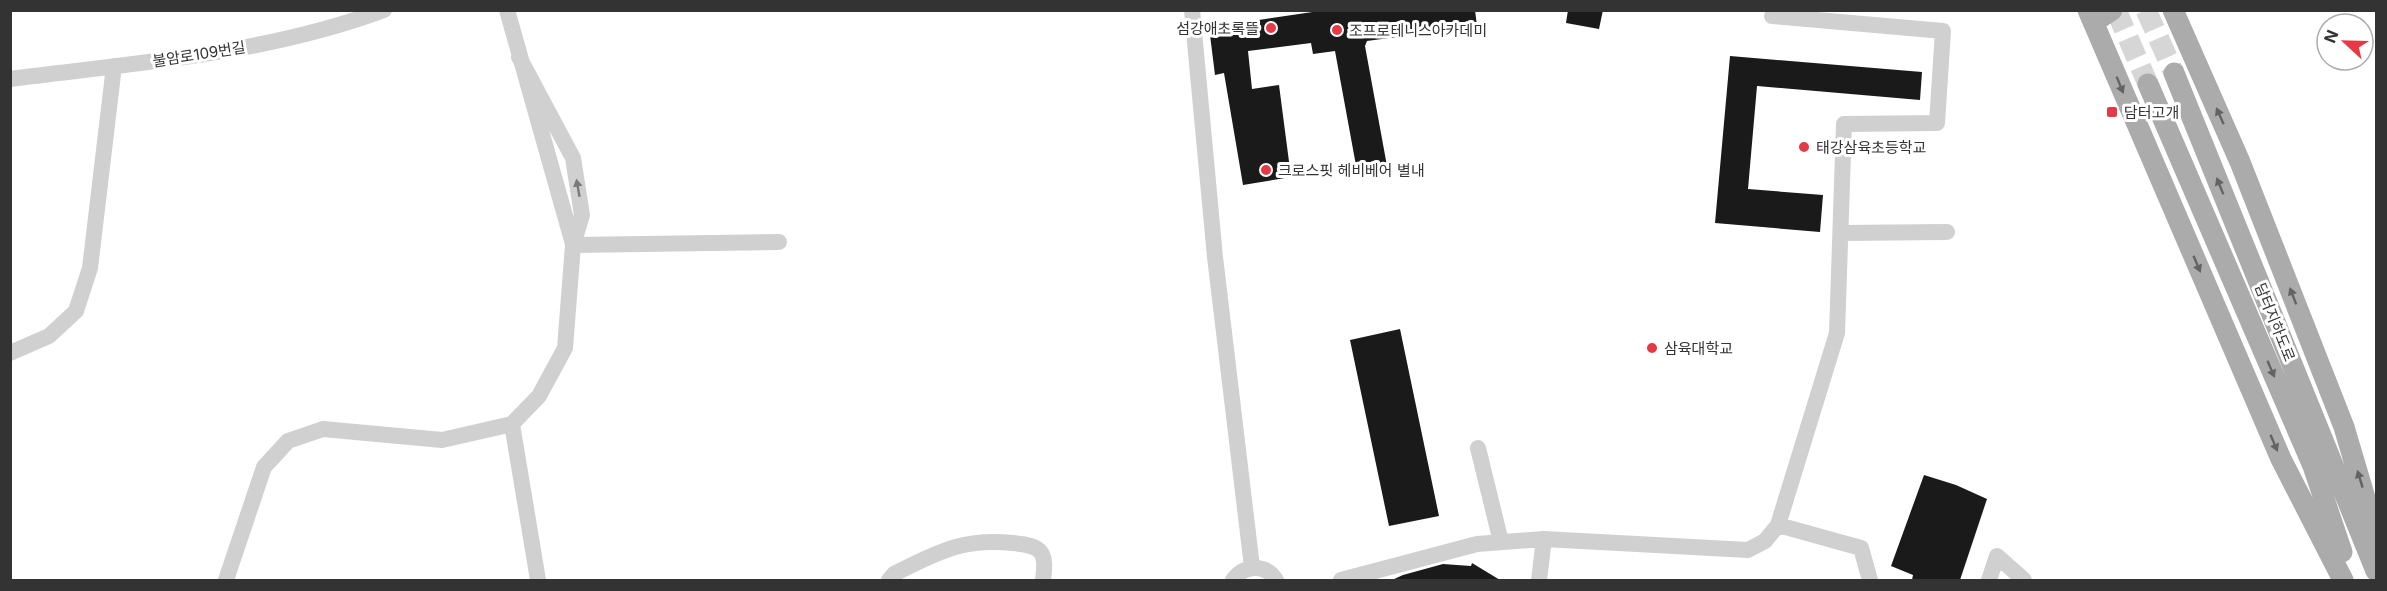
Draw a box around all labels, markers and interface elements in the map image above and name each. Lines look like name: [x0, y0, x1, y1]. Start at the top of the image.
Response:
north arrow: [2315, 12, 2375, 72]
place label: 섬강애초록뜰: [1176, 19, 1259, 38]
marker: 섬강애초록뜰: [1264, 21, 1278, 35]
place label: 조프로테니스아카데미: [1349, 21, 1487, 40]
marker: 조프로테니스아카데미: [1330, 23, 1344, 37]
text: N: [2320, 27, 2343, 46]
street label: 불암로109번길: [151, 37, 247, 71]
one-way arrow: [2116, 76, 2125, 94]
place label: 담터고개: [2124, 103, 2179, 122]
marker: 담터고개: [2105, 105, 2119, 119]
one-way arrow: [2215, 107, 2224, 124]
place label: 태강삼육초등학교: [1816, 138, 1926, 157]
marker: 태강삼육초등학교: [1797, 140, 1811, 154]
place label: 크로스핏 헤비베어 별내: [1278, 161, 1424, 180]
marker: 크로스핏 헤비베어 별내: [1259, 163, 1273, 177]
one-way arrow: [2215, 177, 2225, 195]
one-way arrow: [573, 179, 582, 198]
one-way arrow: [2192, 256, 2202, 274]
street label: 담터지하도로: [2251, 280, 2299, 364]
one-way arrow: [2288, 287, 2298, 305]
place label: 삼육대학교: [1664, 339, 1733, 358]
marker: 삼육대학교: [1645, 341, 1659, 355]
one-way arrow: [2266, 361, 2276, 379]
one-way arrow: [2269, 435, 2279, 453]
one-way arrow: [2355, 470, 2364, 488]

